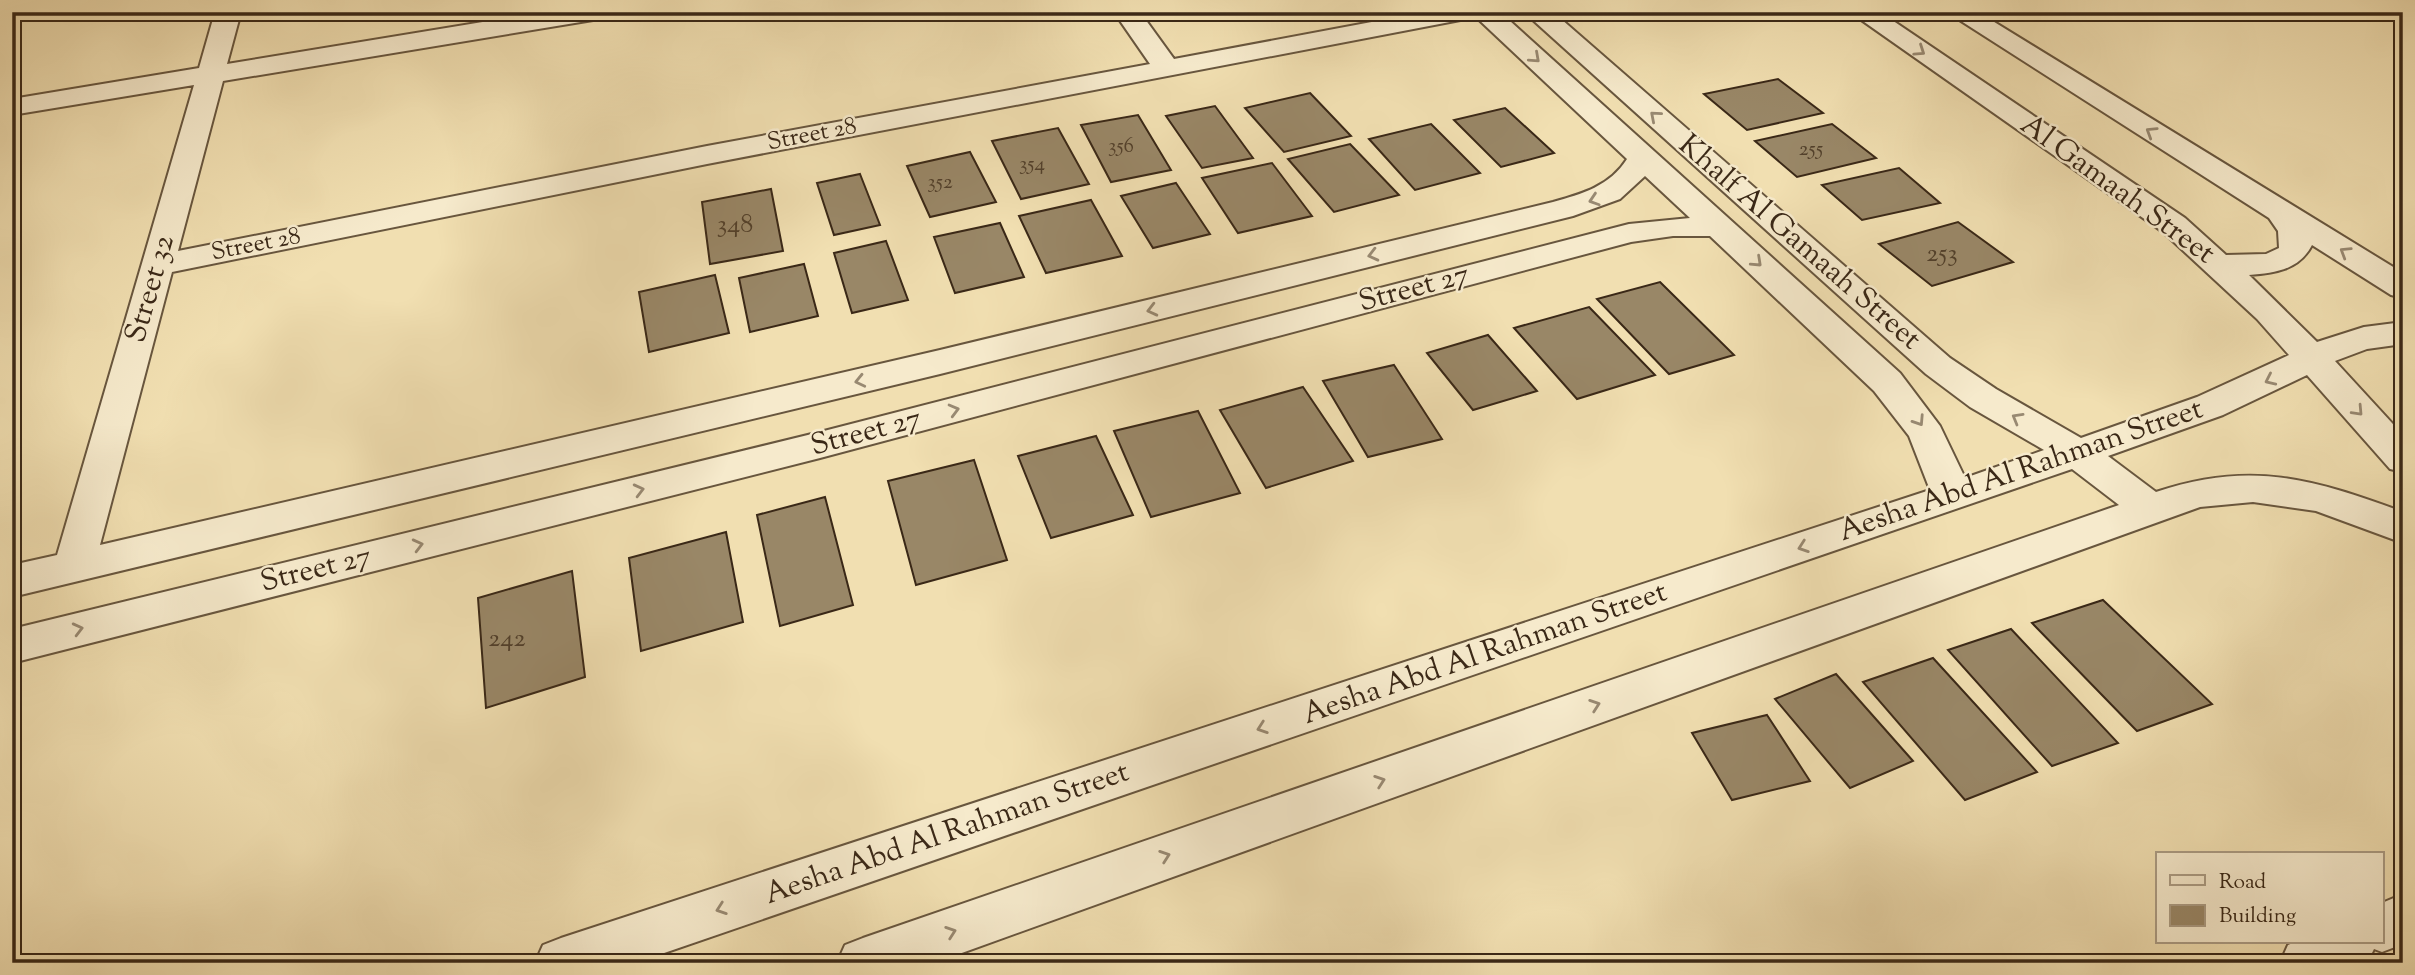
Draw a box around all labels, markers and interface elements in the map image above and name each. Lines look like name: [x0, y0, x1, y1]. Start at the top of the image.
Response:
one-way arrow: [1912, 43, 1925, 55]
one-way arrow: [1527, 50, 1540, 63]
street label: Al Gamaah Street: [2011, 105, 2223, 275]
street label: Street 28: [764, 110, 860, 160]
one-way arrow: [1650, 112, 1663, 124]
street label: Khalf Al Gamaah Street: [1668, 125, 1930, 361]
one-way arrow: [2146, 127, 2159, 140]
house number: 356: [1108, 132, 1134, 162]
house number: 255: [1799, 135, 1823, 165]
house number: 354: [1019, 150, 1045, 180]
house number: 352: [927, 168, 953, 198]
one-way arrow: [1588, 192, 1600, 206]
house number: 348: [717, 207, 753, 244]
street label: Street 28: [208, 220, 304, 270]
street label: Street 32: [115, 230, 187, 348]
house number: 253: [1926, 236, 1958, 273]
one-way arrow: [1367, 247, 1379, 261]
one-way arrow: [2339, 247, 2352, 260]
one-way arrow: [1749, 253, 1762, 266]
street label: Street 27: [1354, 254, 1474, 324]
one-way arrow: [1146, 301, 1158, 316]
one-way arrow: [2265, 371, 2277, 385]
one-way arrow: [854, 372, 866, 387]
street label: Aesha Abd Al Rahman Street: [1833, 388, 2209, 554]
street label: Street 27: [806, 398, 926, 468]
one-way arrow: [2350, 403, 2363, 416]
one-way arrow: [948, 404, 960, 418]
one-way arrow: [1911, 413, 1924, 426]
one-way arrow: [2011, 413, 2024, 426]
one-way arrow: [633, 484, 645, 498]
street label: Street 27: [256, 535, 376, 605]
one-way arrow: [412, 539, 424, 553]
one-way arrow: [1797, 539, 1809, 553]
street label: Aesha Abd Al Rahman Street: [1297, 571, 1673, 737]
house number: 242: [488, 621, 526, 658]
one-way arrow: [72, 623, 84, 637]
one-way arrow: [1588, 699, 1600, 713]
one-way arrow: [1256, 720, 1268, 734]
street label: Aesha Abd Al Rahman Street: [759, 751, 1135, 917]
one-way arrow: [1373, 775, 1385, 789]
one-way arrow: [1159, 850, 1171, 864]
legend: [2156, 852, 2384, 944]
text: Road: [2219, 868, 2266, 898]
one-way arrow: [715, 901, 727, 915]
text: Building: [2219, 902, 2296, 932]
one-way arrow: [944, 926, 956, 940]

